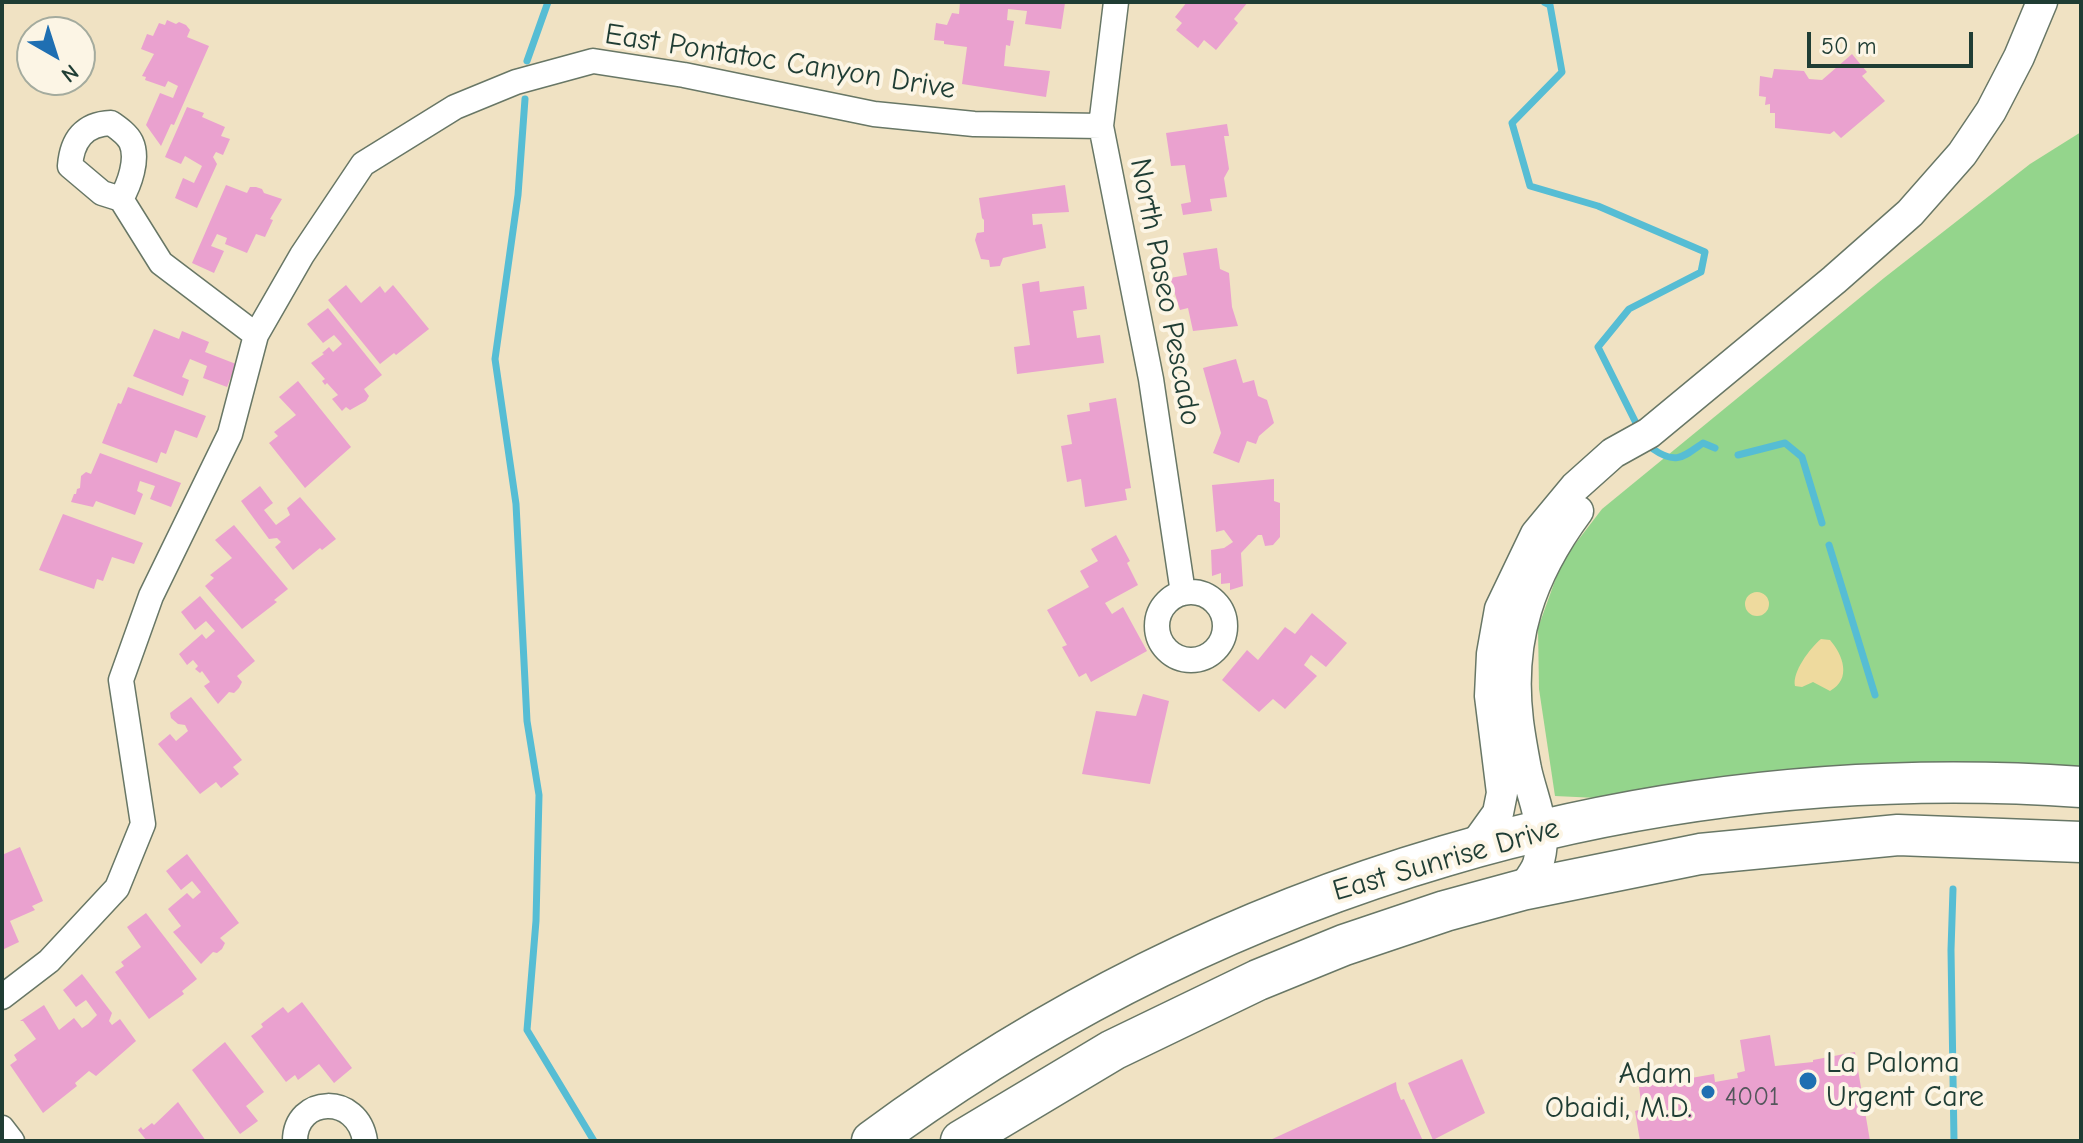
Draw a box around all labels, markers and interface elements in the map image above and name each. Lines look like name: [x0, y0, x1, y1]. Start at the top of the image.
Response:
north arrow: [16, 16, 96, 96]
scale bar: [1811, 16, 1977, 66]
street label: East Pontatoc Canyon Drive: [602, 17, 958, 107]
text: 50 m: [1821, 32, 1877, 60]
text: N: [56, 58, 84, 88]
street label: North Paseo Pescado: [1121, 155, 1209, 429]
street label: East Sunrise Drive: [1329, 810, 1563, 910]
place label: La Paloma Urgent Care: [1826, 1046, 1984, 1116]
place label: Adam Obaidi, M.D.: [1545, 1057, 1692, 1128]
marker: La Paloma Urgent Care: [1797, 1070, 1819, 1092]
house number: 4001: [1725, 1082, 1779, 1114]
marker: Adam Obaidi, M.D.: [1699, 1083, 1717, 1101]

